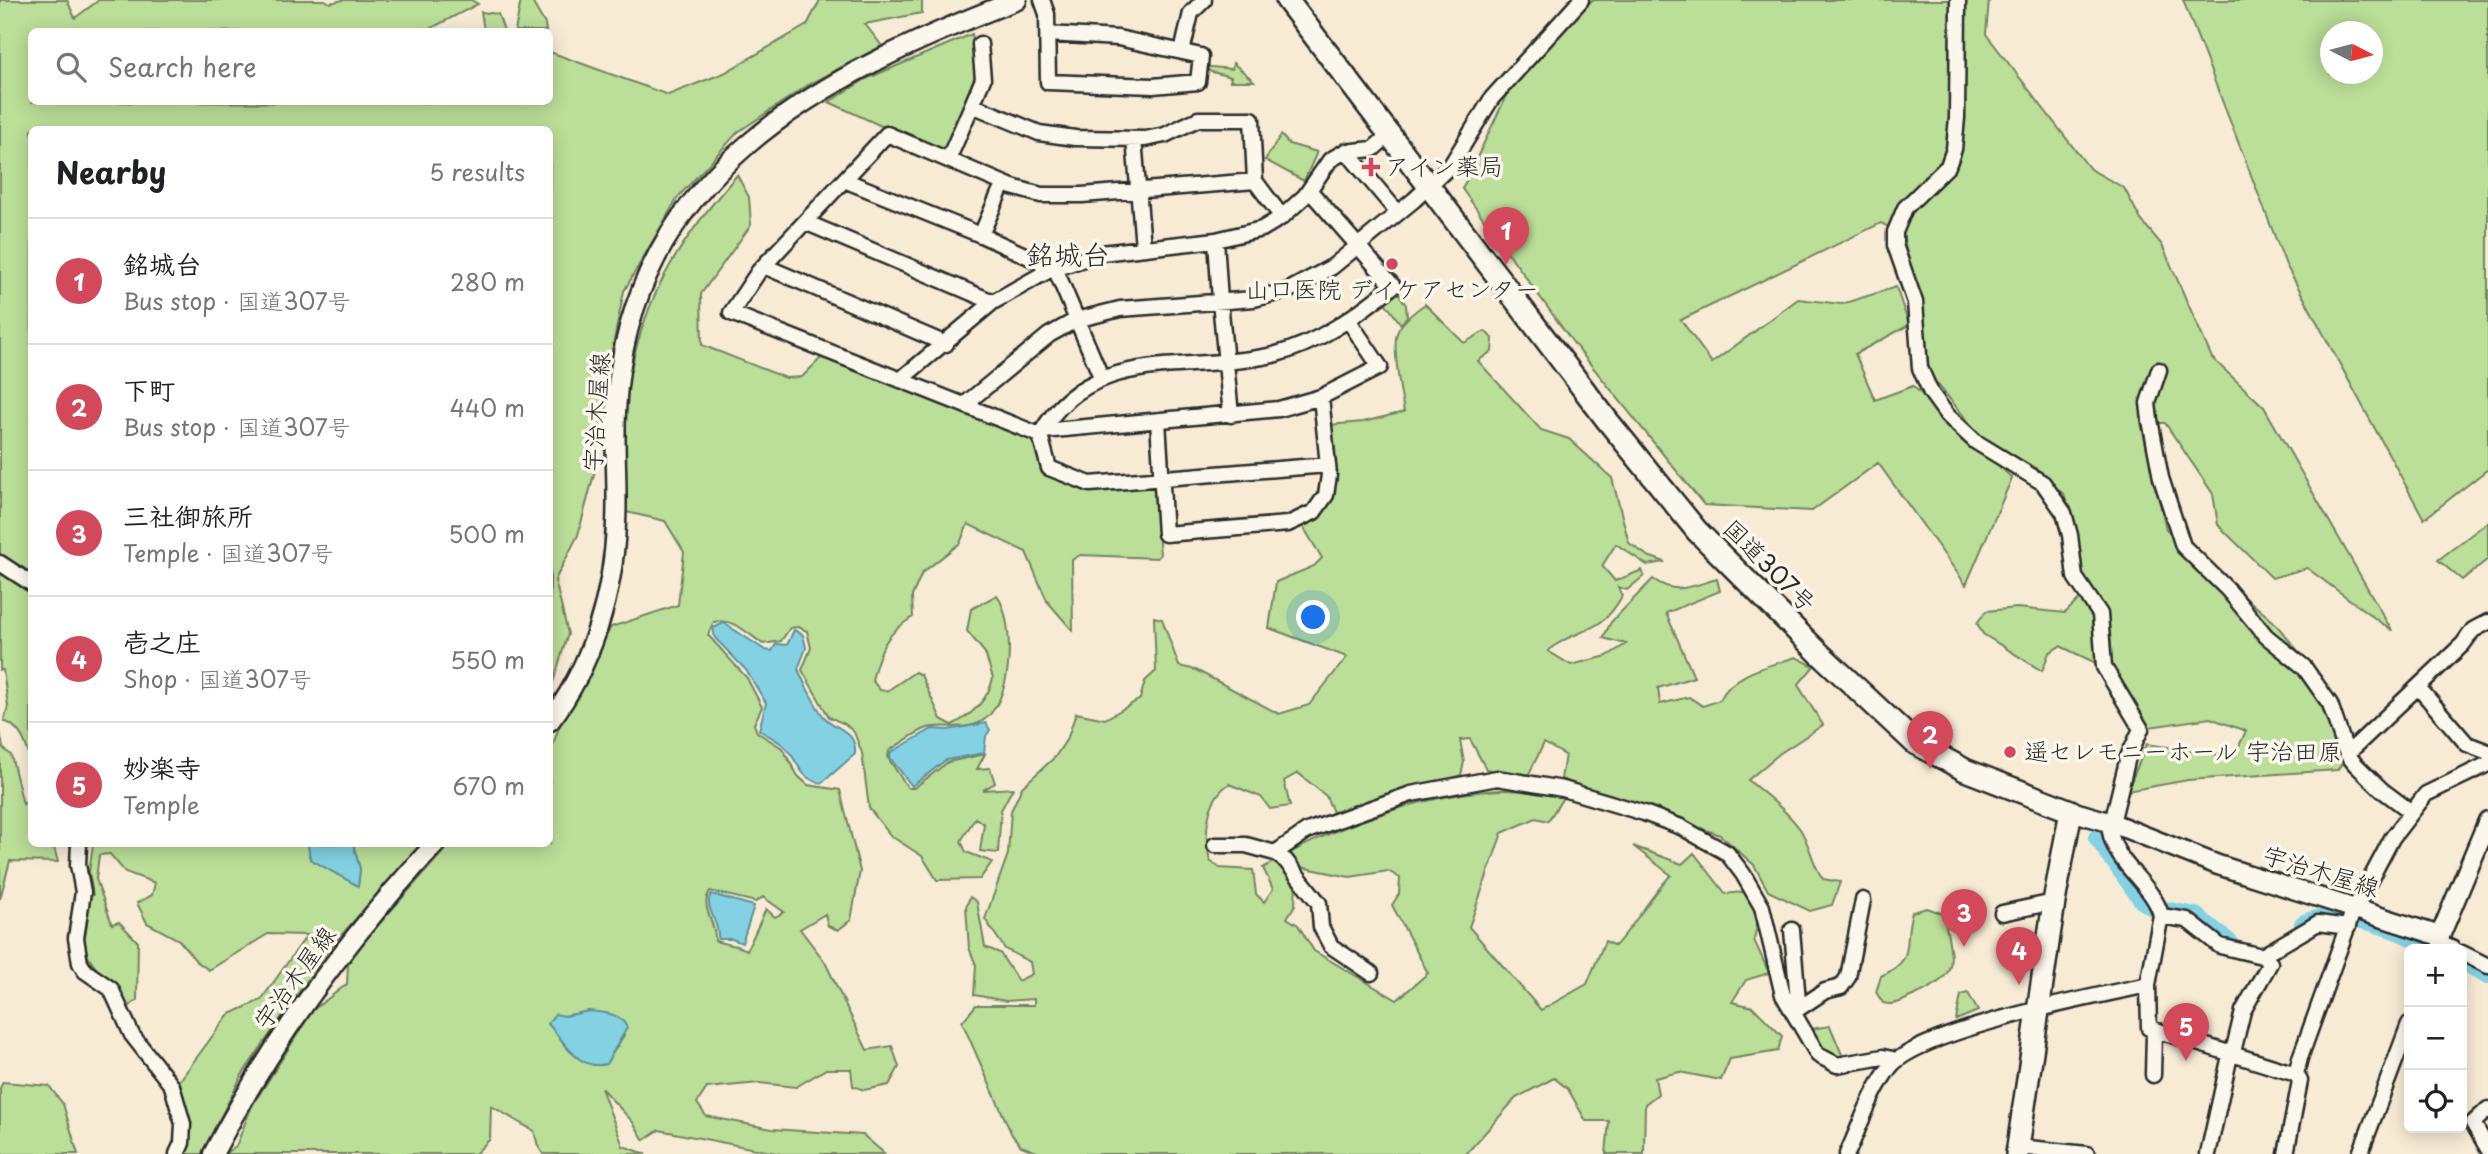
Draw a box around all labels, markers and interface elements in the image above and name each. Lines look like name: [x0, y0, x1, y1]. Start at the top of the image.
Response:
north arrow: [2320, 21, 2383, 84]
search box: [28, 28, 553, 105]
text: Search here: [108, 47, 257, 86]
icon: search: [52, 48, 90, 86]
place label: アイン薬局: [1385, 147, 1504, 183]
text: Nearby: [56, 149, 166, 194]
text: 5 results: [429, 154, 525, 189]
marker: アイン薬局: [1363, 159, 1379, 175]
pin: 1: [1483, 207, 1529, 265]
district label: 銘城台: [1026, 232, 1110, 275]
text: 銘城台: [123, 244, 201, 283]
marker: 山口医院 デイケアセンター: [1384, 256, 1400, 272]
text: 1: [74, 264, 85, 299]
text: 280 m: [450, 264, 525, 299]
place label: 山口医院 デイケアセンター: [1245, 270, 1539, 306]
text: Bus stop · 国道307号: [123, 283, 351, 318]
street label: 宇治木屋線: [573, 351, 617, 473]
text: 下町: [123, 370, 175, 409]
text: 2: [71, 390, 87, 425]
text: 440 m: [450, 390, 525, 425]
text: Bus stop · 国道307号: [123, 409, 351, 444]
text: 三社御旅所: [123, 496, 253, 535]
street label: 国道307号: [1716, 510, 1825, 619]
text: 3: [71, 516, 87, 551]
text: 500 m: [448, 516, 525, 551]
text: Temple · 国道307号: [123, 535, 334, 570]
your location: [1296, 600, 1330, 634]
text: 壱之庄: [123, 622, 201, 661]
text: 4: [71, 642, 87, 677]
text: 550 m: [450, 642, 525, 677]
text: Shop · 国道307号: [123, 661, 312, 696]
pin: 2: [1907, 711, 1953, 769]
place label: 遥セレモニーホール 宇治田原: [2024, 732, 2342, 768]
marker: 遥セレモニーホール 宇治田原: [2002, 744, 2018, 760]
text: 妙楽寺: [123, 748, 201, 787]
text: 5: [72, 768, 86, 803]
text: 670 m: [453, 768, 525, 803]
text: Temple: [123, 787, 200, 822]
street label: 宇治木屋線: [2259, 835, 2384, 905]
pin: 3: [1941, 889, 1987, 947]
street label: 宇治木屋線: [244, 918, 343, 1036]
pin: 4: [1996, 927, 2042, 985]
map controls: [2404, 944, 2467, 1133]
button: +: [2404, 944, 2467, 1007]
pin: 5: [2163, 1003, 2209, 1061]
button: −: [2404, 1007, 2467, 1070]
button: locate: [2404, 1070, 2467, 1133]

